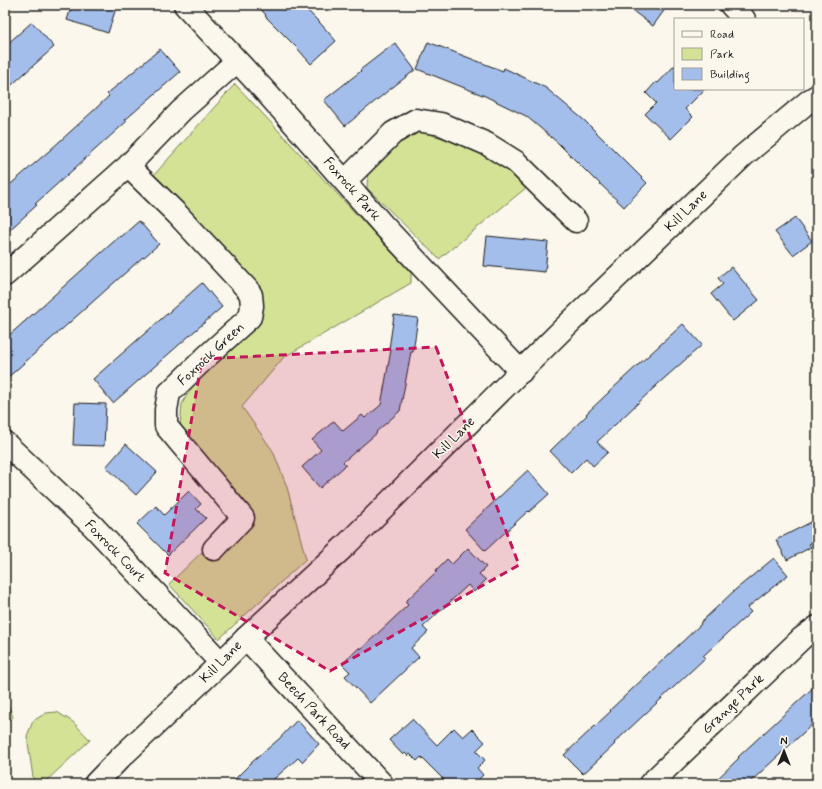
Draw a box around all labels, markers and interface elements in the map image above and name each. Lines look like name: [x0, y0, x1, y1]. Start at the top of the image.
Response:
legend: [674, 18, 804, 90]
text: Road: [710, 27, 734, 43]
text: Park: [710, 47, 734, 63]
text: Building: [710, 67, 750, 84]
street label: Foxrock Park: [319, 153, 385, 225]
street label: Kill Lane: [661, 186, 711, 236]
street label: Foxrock Green: [174, 318, 248, 390]
street label: Kill Lane: [429, 413, 479, 463]
street label: Foxrock Court: [81, 516, 149, 586]
street label: Kill Lane: [196, 637, 246, 687]
street label: Beech Park Road: [274, 669, 354, 753]
street label: Grange Park: [698, 670, 768, 738]
north arrow: [764, 731, 804, 771]
text: N: [780, 735, 788, 749]

